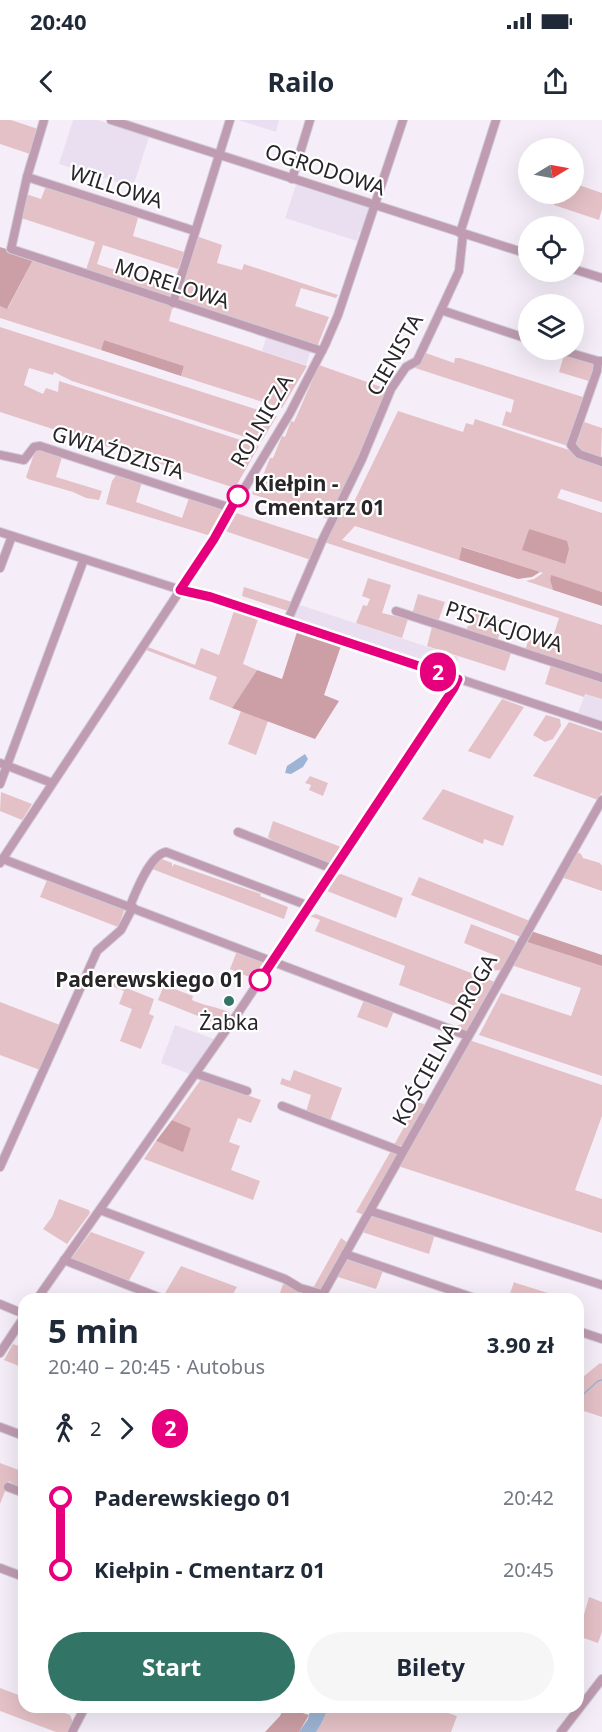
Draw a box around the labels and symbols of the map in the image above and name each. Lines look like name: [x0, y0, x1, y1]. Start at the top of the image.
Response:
street label: OGRODOWA: [262, 136, 390, 202]
north arrow: [518, 138, 584, 204]
street label: WILLOWA: [66, 158, 167, 214]
street label: MORELOWA: [111, 251, 234, 315]
street label: CIENISTA: [359, 308, 429, 401]
street label: ROLNICZA: [223, 369, 299, 472]
street label: GWIAŹDZISTA: [49, 419, 188, 486]
place label: Kiełpin - Cmentarz 01: [254, 469, 385, 521]
marker: Kiełpin - Cmentarz 01: [227, 485, 249, 507]
street label: PISTACJOWA: [442, 594, 567, 658]
line badge: 2: [418, 652, 458, 692]
street label: KOŚCIELNA DROGA: [385, 948, 503, 1130]
place label: Paderewskiego 01: [55, 965, 244, 993]
marker: Paderewskiego 01: [249, 969, 271, 991]
marker: Żabka: [222, 994, 236, 1008]
place label: Żabka: [199, 1008, 259, 1036]

